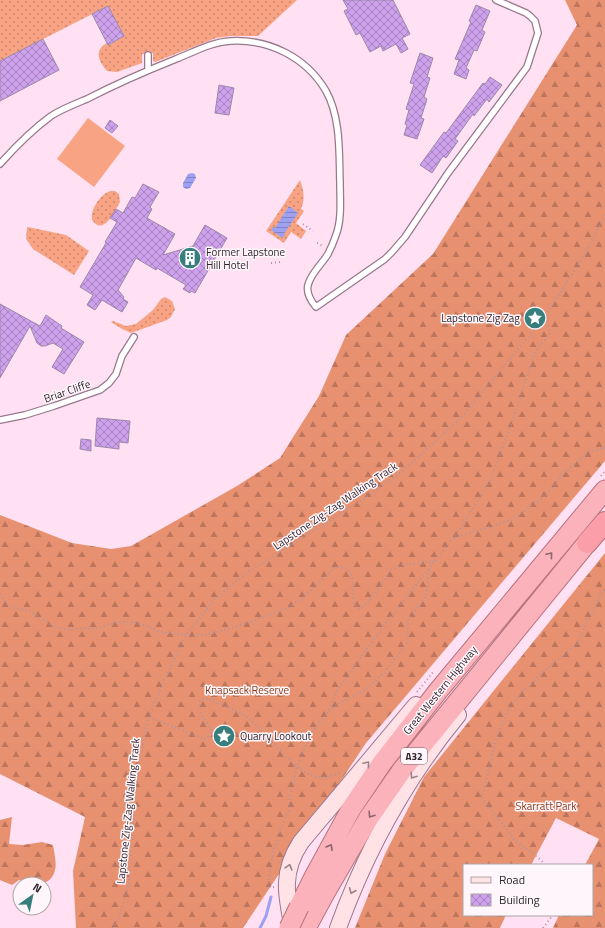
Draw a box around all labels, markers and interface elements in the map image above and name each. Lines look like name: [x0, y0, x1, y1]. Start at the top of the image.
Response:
place label: Former Lapstone Hill Hotel: [206, 244, 285, 273]
building icon: Former Lapstone Hill Hotel: [177, 245, 203, 271]
place icon: Lapstone Zig Zag: [522, 305, 548, 331]
place label: Lapstone Zig Zag: [441, 310, 520, 326]
street label: Briar Cliffe: [42, 375, 93, 406]
street label: Lapstone Zig-Zag Walking Track: [270, 458, 401, 554]
one-way arrow: [545, 553, 552, 560]
street label: Great Western Highway: [399, 642, 481, 738]
park label: Knapsack Reserve: [205, 682, 289, 698]
place icon: Quarry Lookout: [211, 723, 237, 749]
place label: Quarry Lookout: [240, 728, 312, 744]
street label: Lapstone Zig-Zag Walking Track: [112, 737, 144, 885]
road number: A32: [401, 748, 427, 764]
one-way arrow: [362, 761, 369, 768]
one-way arrow: [410, 772, 418, 779]
park label: Skarratt Park: [515, 798, 577, 814]
one-way arrow: [369, 811, 376, 818]
one-way arrow: [325, 844, 332, 851]
one-way arrow: [284, 864, 293, 871]
legend: [463, 864, 593, 916]
text: Road: [499, 870, 525, 889]
north arrow: [12, 876, 52, 916]
text: N: [30, 879, 45, 896]
one-way arrow: [349, 887, 357, 894]
text: Building: [499, 890, 540, 909]

